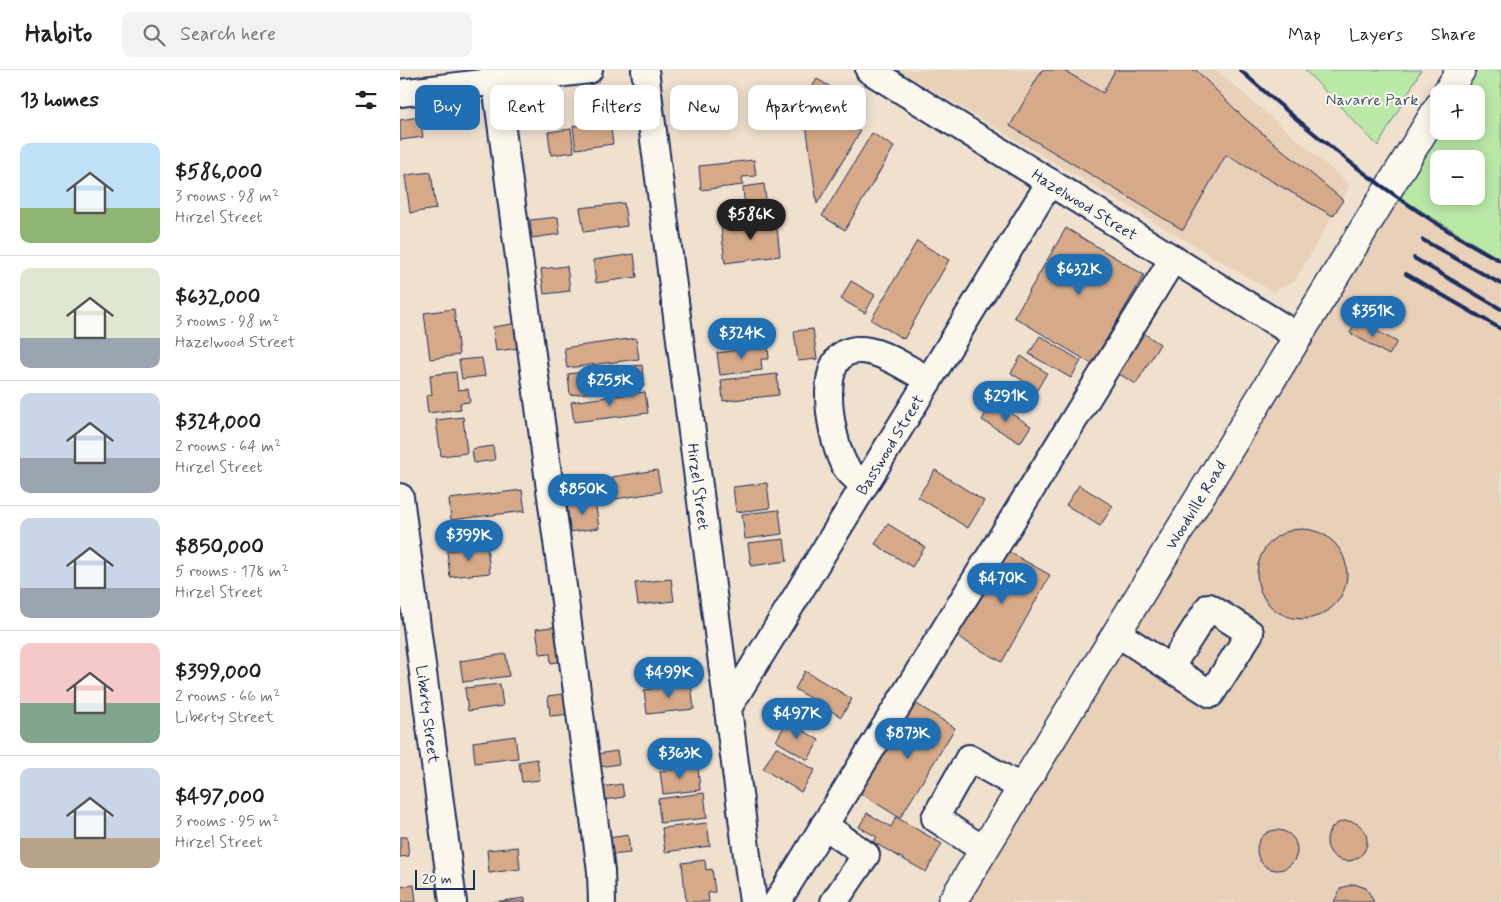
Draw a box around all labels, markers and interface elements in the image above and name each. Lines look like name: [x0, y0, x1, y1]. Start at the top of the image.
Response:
search box: [122, 12, 472, 57]
text: Habito: [25, 19, 92, 50]
icon: search: [140, 21, 168, 49]
text: Search here: [180, 22, 276, 47]
text: Map: [1288, 23, 1321, 47]
text: Layers: [1349, 23, 1403, 47]
text: Share: [1431, 23, 1476, 47]
chip: Buy: [415, 85, 480, 130]
chip: Rent: [490, 85, 564, 130]
chip: Filters: [574, 85, 660, 130]
chip: New: [670, 85, 738, 130]
chip: Apartment: [748, 85, 866, 130]
map controls: [1430, 85, 1485, 205]
button: +: [1430, 85, 1485, 140]
text: 13 homes: [20, 86, 99, 114]
icon: filters: [352, 86, 380, 114]
park label: Navarre Park: [1326, 90, 1418, 111]
button: −: [1430, 150, 1485, 205]
text: $586,000: [175, 158, 262, 186]
icon: home: [60, 163, 120, 223]
street label: Hazelwood Street: [1027, 165, 1141, 246]
text: 3 rooms · 98 m²: [175, 186, 279, 207]
pin: $586K: [716, 198, 786, 241]
text: $586K: [728, 204, 774, 225]
text: Hirzel Street: [175, 207, 262, 228]
pin: $632K: [1044, 254, 1114, 296]
text: $632K: [1056, 259, 1102, 280]
text: $632,000: [175, 283, 260, 311]
icon: home: [60, 288, 120, 348]
pin: $351K: [1338, 296, 1408, 338]
text: $351K: [1352, 301, 1394, 322]
text: 3 rooms · 98 m²: [175, 311, 279, 332]
pin: $324K: [707, 318, 777, 360]
text: $324K: [719, 323, 765, 344]
text: Hazelwood Street: [175, 332, 295, 353]
pin: $255K: [575, 364, 645, 407]
text: $255K: [587, 370, 633, 391]
pin: $291K: [971, 380, 1041, 423]
text: $291K: [984, 386, 1028, 407]
street label: Basswood Street: [852, 391, 930, 499]
text: $324,000: [175, 408, 261, 436]
icon: home: [60, 413, 120, 473]
text: 2 rooms · 64 m²: [175, 436, 281, 457]
street label: Hirzel Street: [682, 442, 714, 531]
text: Hirzel Street: [175, 457, 262, 478]
street label: Woodville Road: [1161, 457, 1232, 554]
pin: $850K: [548, 474, 618, 516]
text: $850K: [559, 479, 607, 500]
pin: $399K: [434, 520, 504, 562]
text: $399K: [446, 525, 492, 546]
text: $850,000: [175, 533, 264, 561]
icon: home: [60, 538, 120, 598]
text: 5 rooms · 178 m²: [175, 561, 289, 582]
pin: $470K: [967, 562, 1037, 605]
text: $470K: [978, 568, 1026, 589]
text: Hirzel Street: [175, 582, 262, 603]
pin: $499K: [634, 656, 704, 699]
text: $399,000: [175, 658, 261, 686]
text: $499K: [645, 662, 693, 683]
icon: home: [60, 663, 120, 723]
street label: Liberty Street: [410, 664, 444, 765]
text: 2 rooms · 66 m²: [175, 686, 280, 707]
pin: $497K: [762, 698, 832, 740]
text: $497K: [773, 703, 821, 724]
text: Liberty Street: [175, 707, 274, 728]
pin: $873K: [873, 718, 943, 760]
text: $873K: [886, 723, 930, 744]
pin: $363K: [645, 738, 715, 780]
text: $363K: [658, 743, 702, 764]
text: $497,000: [175, 783, 265, 811]
icon: home: [60, 788, 120, 848]
text: 3 rooms · 95 m²: [175, 811, 279, 832]
text: Hirzel Street: [175, 832, 262, 853]
scale bar: [415, 867, 475, 890]
text: 20 m: [422, 870, 452, 888]

